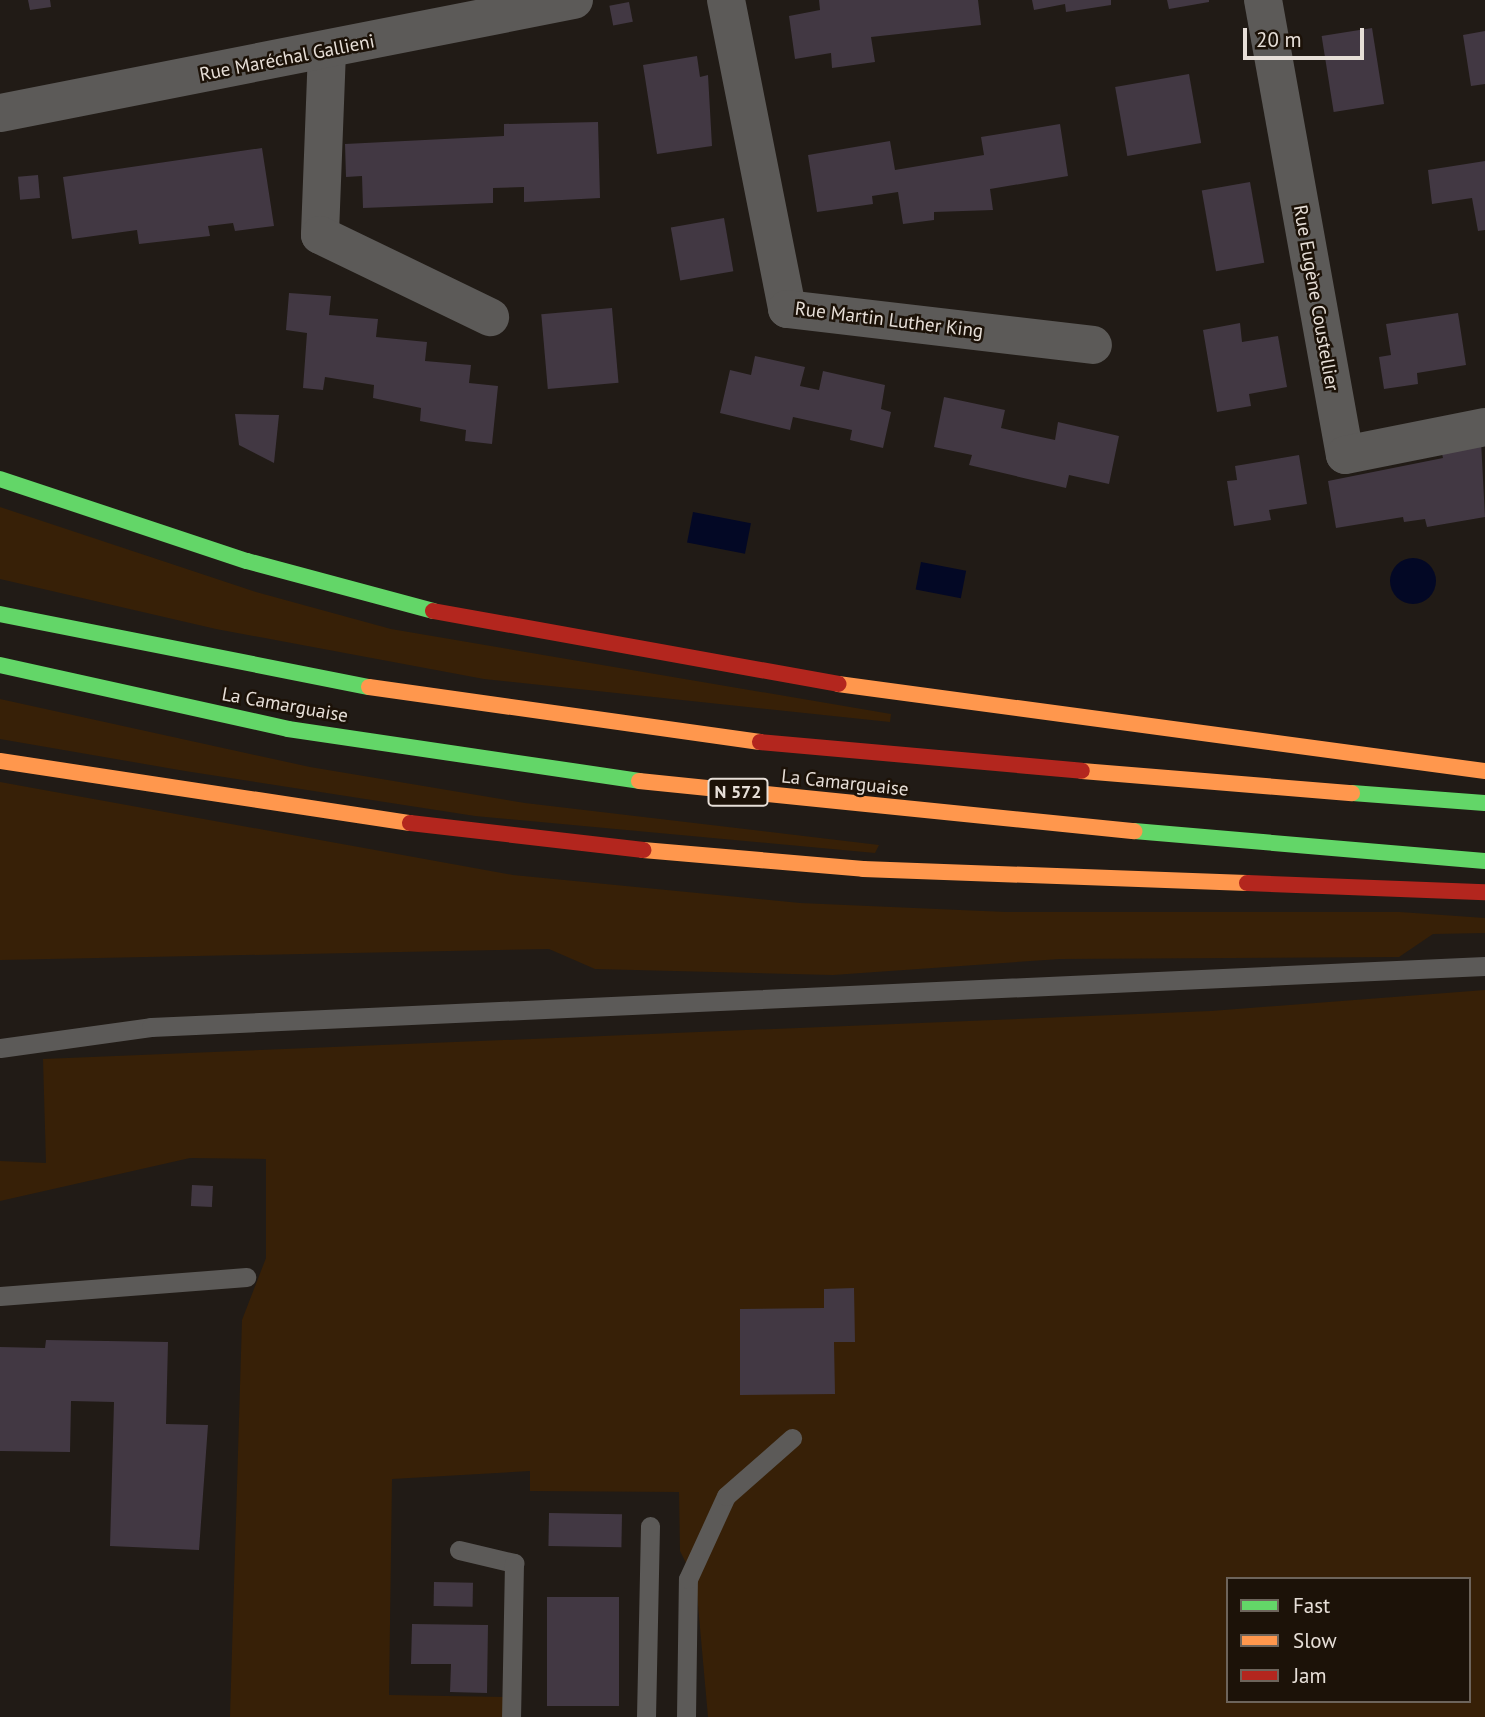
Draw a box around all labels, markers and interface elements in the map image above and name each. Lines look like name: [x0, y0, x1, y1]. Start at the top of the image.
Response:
scale bar: [1247, 14, 1368, 58]
text: 20 m: [1256, 26, 1302, 53]
street label: Rue Maréchal Gallieni: [198, 30, 376, 86]
street label: Rue Eugène Coustellier: [1288, 203, 1344, 393]
street label: Rue Martin Luther King: [794, 297, 984, 343]
street label: La Camarguaise: [220, 683, 350, 727]
street label: La Camarguaise: [780, 765, 910, 801]
road number: N 572: [706, 778, 770, 806]
legend: [1226, 1577, 1471, 1703]
text: Fast: [1293, 1592, 1330, 1619]
text: Slow: [1293, 1627, 1337, 1654]
text: Jam: [1293, 1662, 1327, 1689]

